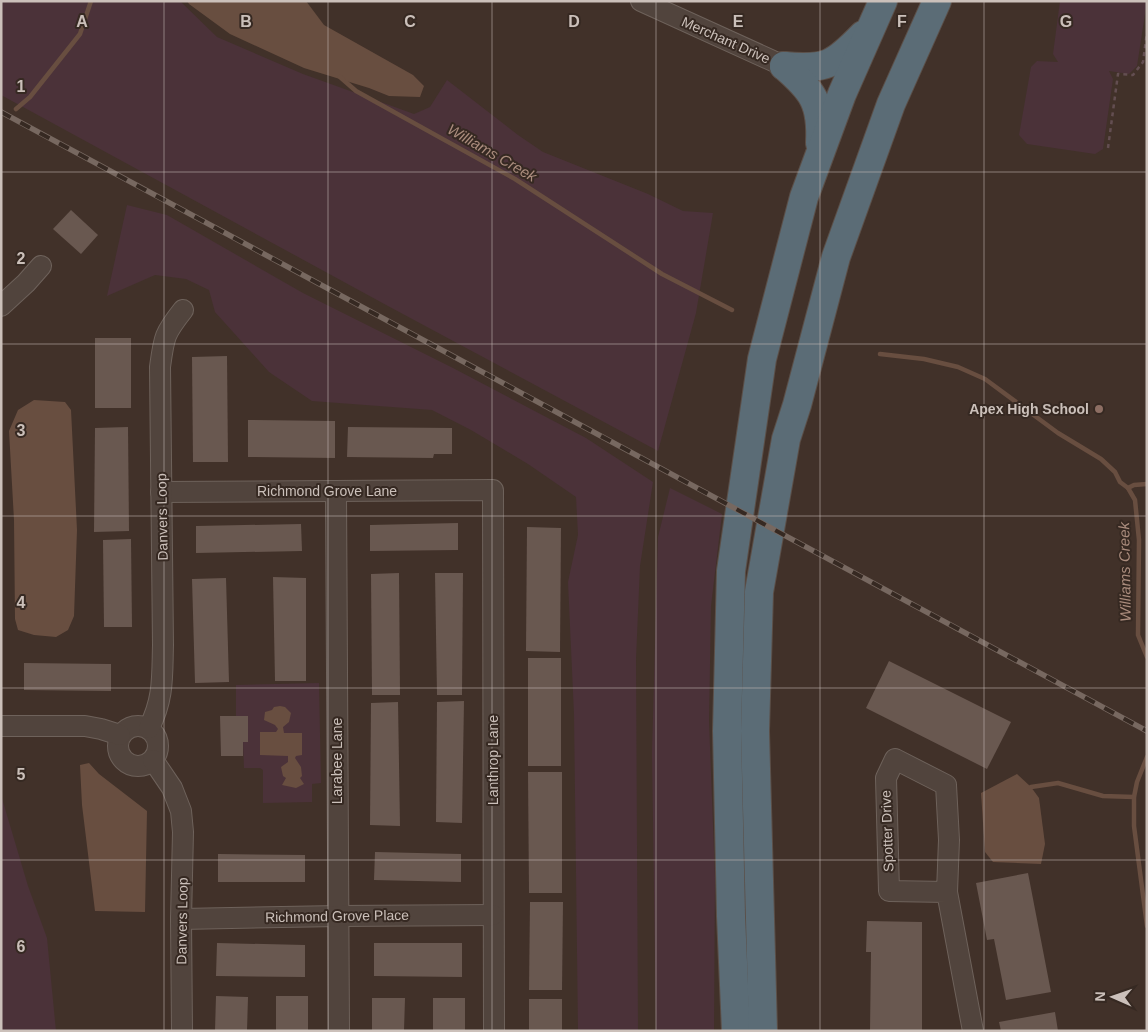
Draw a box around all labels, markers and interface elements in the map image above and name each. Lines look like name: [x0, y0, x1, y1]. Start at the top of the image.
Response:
text: A: [76, 13, 88, 30]
text: B: [240, 13, 252, 30]
text: C: [404, 13, 416, 30]
text: D: [568, 13, 580, 30]
street label: Merchant Drive: [679, 13, 773, 67]
text: E: [733, 13, 744, 30]
text: F: [897, 13, 907, 30]
text: G: [1060, 13, 1072, 30]
text: 1: [17, 78, 26, 95]
water label: Williams Creek: [445, 120, 541, 186]
text: 2: [17, 250, 26, 267]
place label: Apex High School: [969, 401, 1089, 417]
marker: Apex High School: [1093, 403, 1105, 415]
text: 3: [17, 422, 26, 439]
street label: Danvers Loop: [153, 473, 171, 561]
street label: Richmond Grove Lane: [257, 483, 397, 499]
water label: Williams Creek: [1115, 520, 1134, 622]
text: 4: [17, 594, 26, 611]
street label: Lanthrop Lane: [485, 715, 501, 805]
street label: Larabee Lane: [329, 718, 345, 804]
text: 5: [17, 766, 26, 783]
street label: Spotter Drive: [878, 790, 896, 872]
street label: Danvers Loop: [173, 877, 191, 965]
street label: Richmond Grove Place: [265, 907, 409, 925]
text: 6: [17, 938, 26, 955]
north arrow: [1088, 972, 1138, 1022]
text: N: [1092, 991, 1108, 1002]

